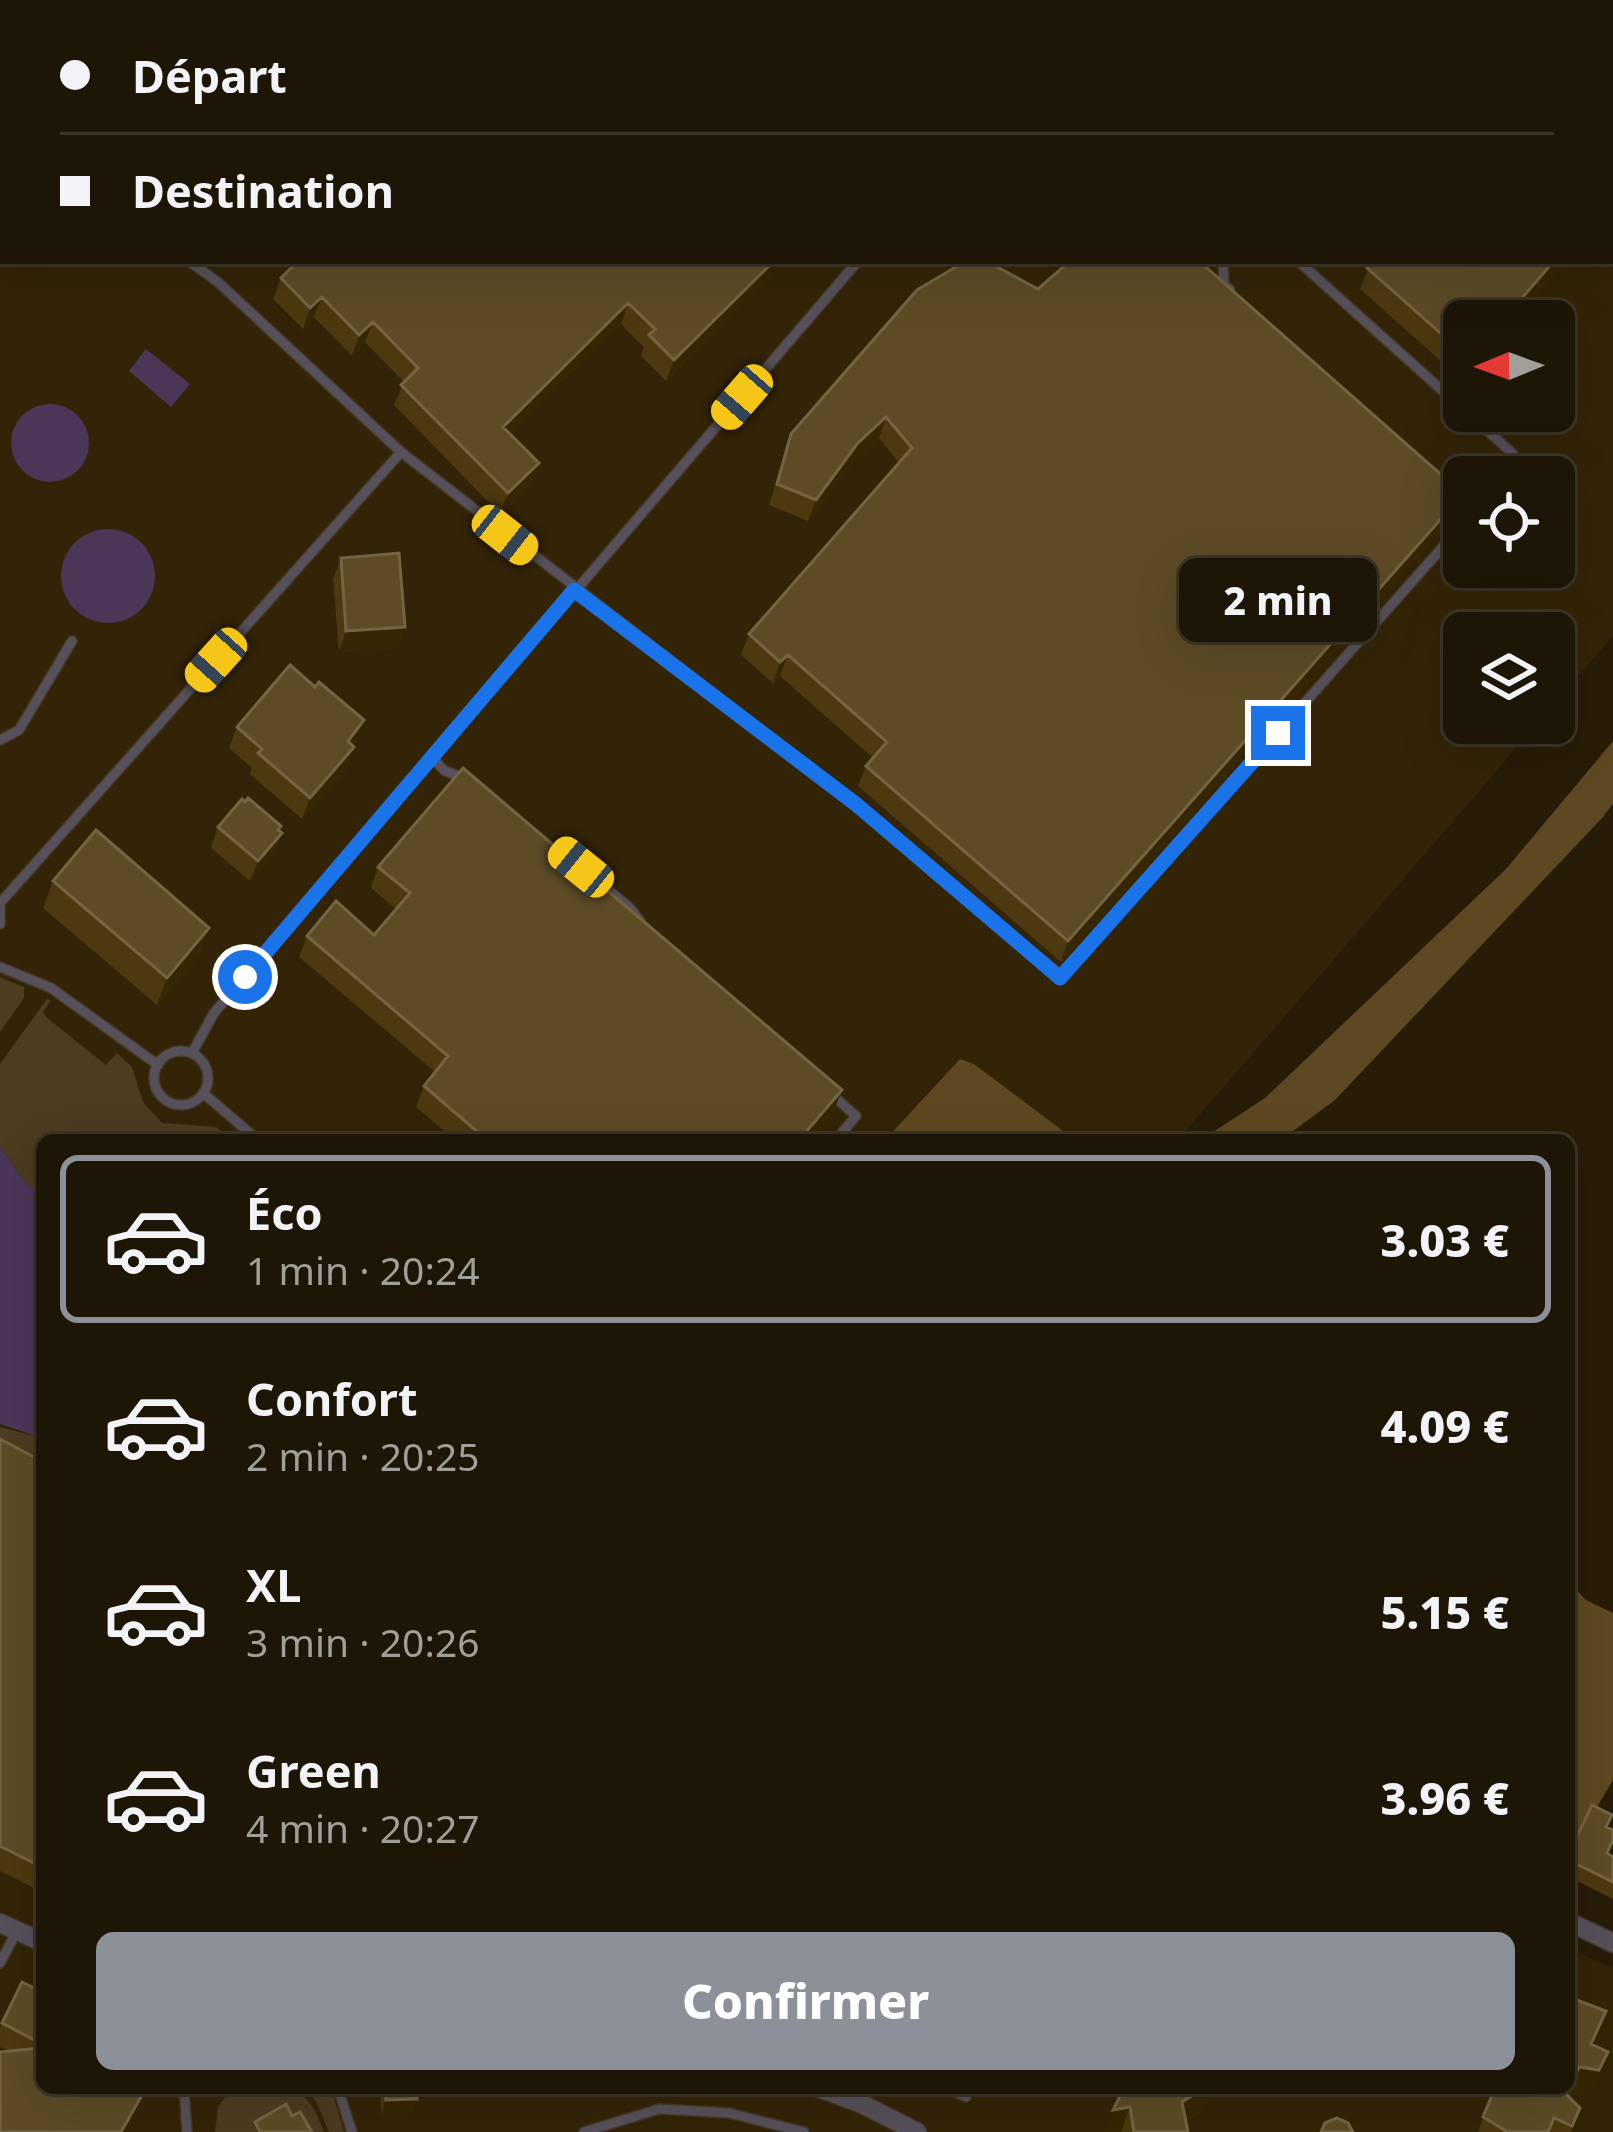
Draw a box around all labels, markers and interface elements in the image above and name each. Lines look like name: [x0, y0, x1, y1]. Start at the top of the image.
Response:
text: Départ: [132, 45, 287, 106]
text: Destination: [132, 160, 394, 221]
north arrow: [1443, 300, 1575, 432]
map controls: [1443, 300, 1575, 744]
car: [705, 358, 779, 436]
button: locate: [1443, 456, 1575, 588]
car: [466, 499, 544, 571]
callout: 2 min: [1179, 559, 1377, 643]
text: 2 min: [1224, 573, 1332, 626]
button: layers: [1443, 612, 1575, 744]
car: [179, 621, 253, 699]
route end: [1251, 706, 1305, 760]
car: [542, 830, 620, 904]
route start: [218, 950, 272, 1004]
text: Éco: [246, 1182, 323, 1243]
icon: car: [102, 1185, 210, 1293]
text: 3.03 €: [1380, 1209, 1509, 1270]
text: 1 min · 20:24: [246, 1243, 480, 1296]
text: Confort: [246, 1368, 417, 1429]
icon: car: [102, 1371, 210, 1479]
text: 4.09 €: [1380, 1395, 1509, 1456]
text: 2 min · 20:25: [246, 1429, 480, 1482]
text: XL: [246, 1554, 301, 1615]
icon: car: [102, 1557, 210, 1665]
text: 5.15 €: [1380, 1581, 1509, 1642]
text: 3 min · 20:26: [246, 1615, 480, 1668]
text: Green: [246, 1740, 381, 1801]
icon: car: [102, 1743, 210, 1851]
text: 3.96 €: [1380, 1767, 1509, 1828]
text: 4 min · 20:27: [246, 1801, 480, 1854]
button: Confirmer: [96, 1932, 1515, 2070]

